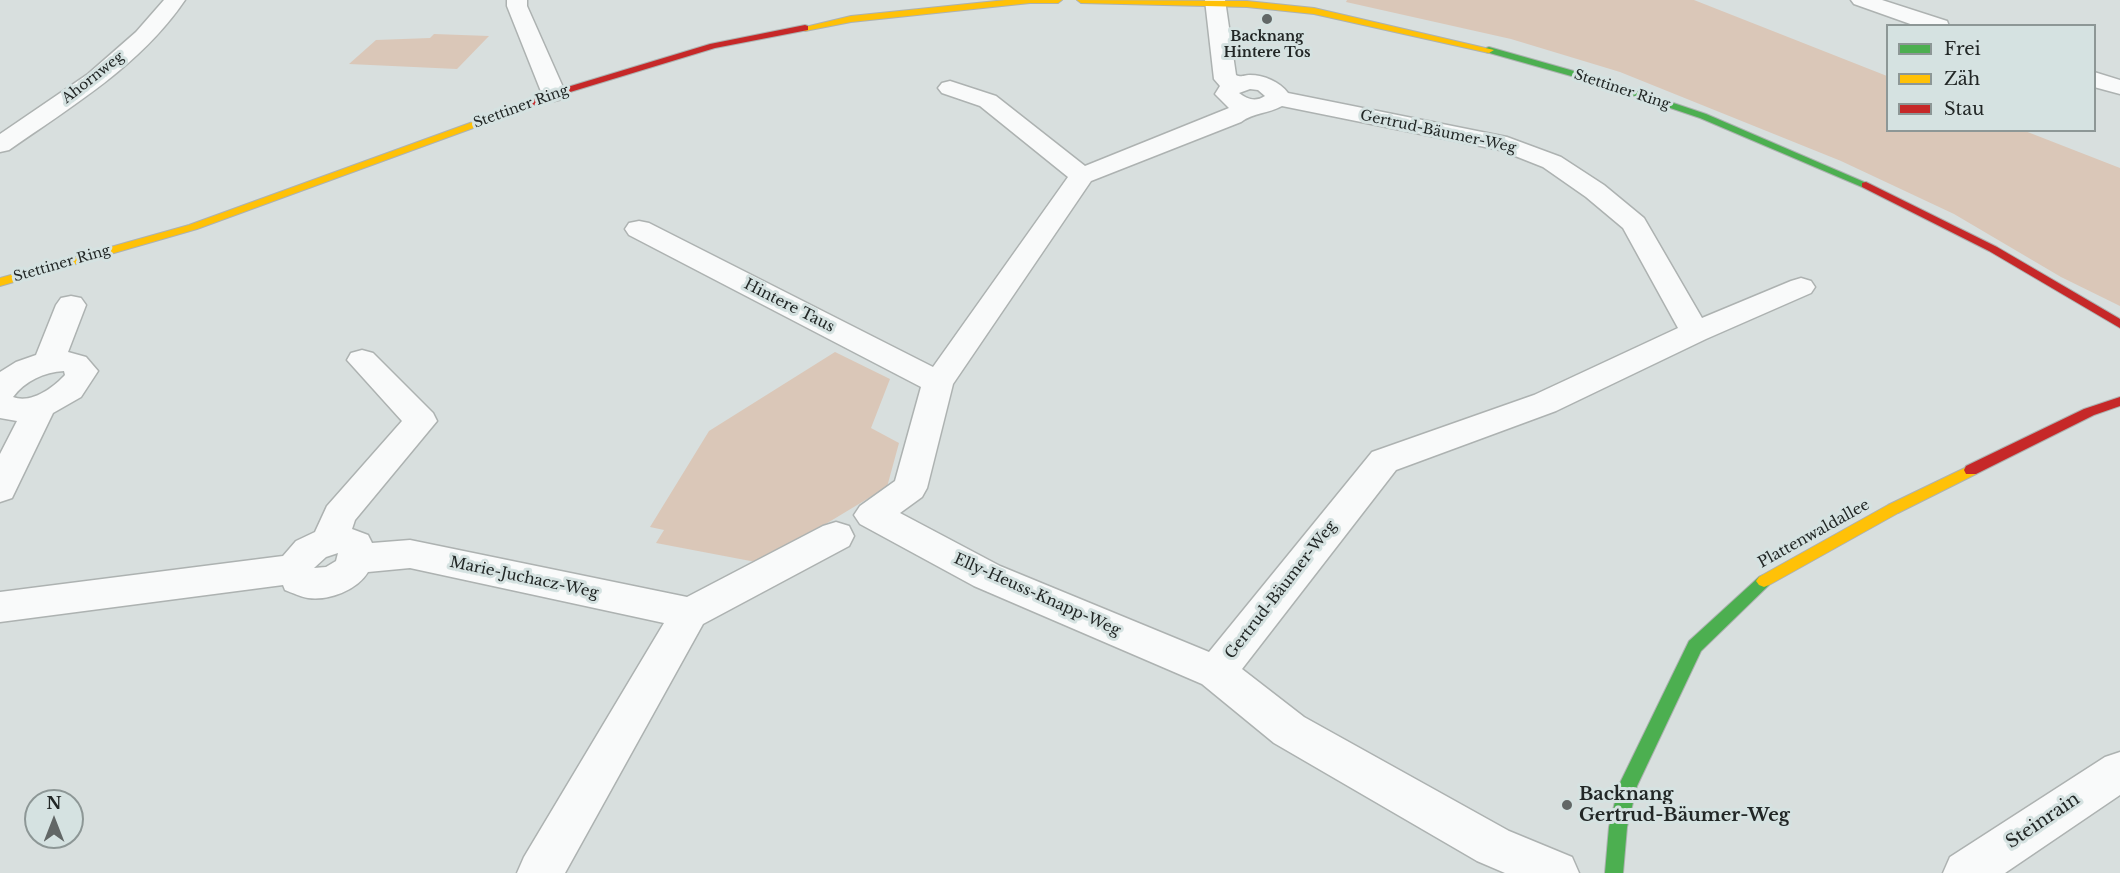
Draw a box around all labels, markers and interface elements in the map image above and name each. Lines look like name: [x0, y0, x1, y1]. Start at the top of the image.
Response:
marker: Backnang Hintere Tos: [1260, 12, 1274, 26]
legend: [1886, 24, 2096, 132]
place label: Backnang Hintere Tos: [1223, 29, 1311, 62]
text: Frei: [1944, 38, 1981, 60]
street label: Ahornweg: [59, 49, 127, 107]
street label: Stettiner Ring: [1572, 67, 1672, 113]
text: Zäh: [1944, 68, 1980, 90]
street label: Stettiner Ring: [471, 82, 571, 132]
text: Stau: [1944, 98, 1984, 120]
street label: Gertrud-Bäumer-Weg: [1359, 107, 1517, 157]
street label: Stettiner Ring: [12, 242, 112, 286]
street label: Hintere Taus: [741, 275, 837, 337]
street label: Plattenwaldallee: [1755, 496, 1873, 572]
street label: Gertrud-Bäumer-Weg: [1222, 517, 1340, 663]
street label: Elly-Heuss-Knapp-Weg: [951, 550, 1123, 640]
street label: Marie-Juchacz-Weg: [448, 553, 600, 603]
place label: Backnang Gertrud-Bäumer-Weg: [1579, 784, 1790, 826]
street label: Steinrain: [2002, 788, 2084, 854]
north arrow: [24, 789, 84, 849]
text: N: [46, 793, 62, 813]
marker: Backnang Gertrud-Bäumer-Weg: [1560, 798, 1574, 812]

